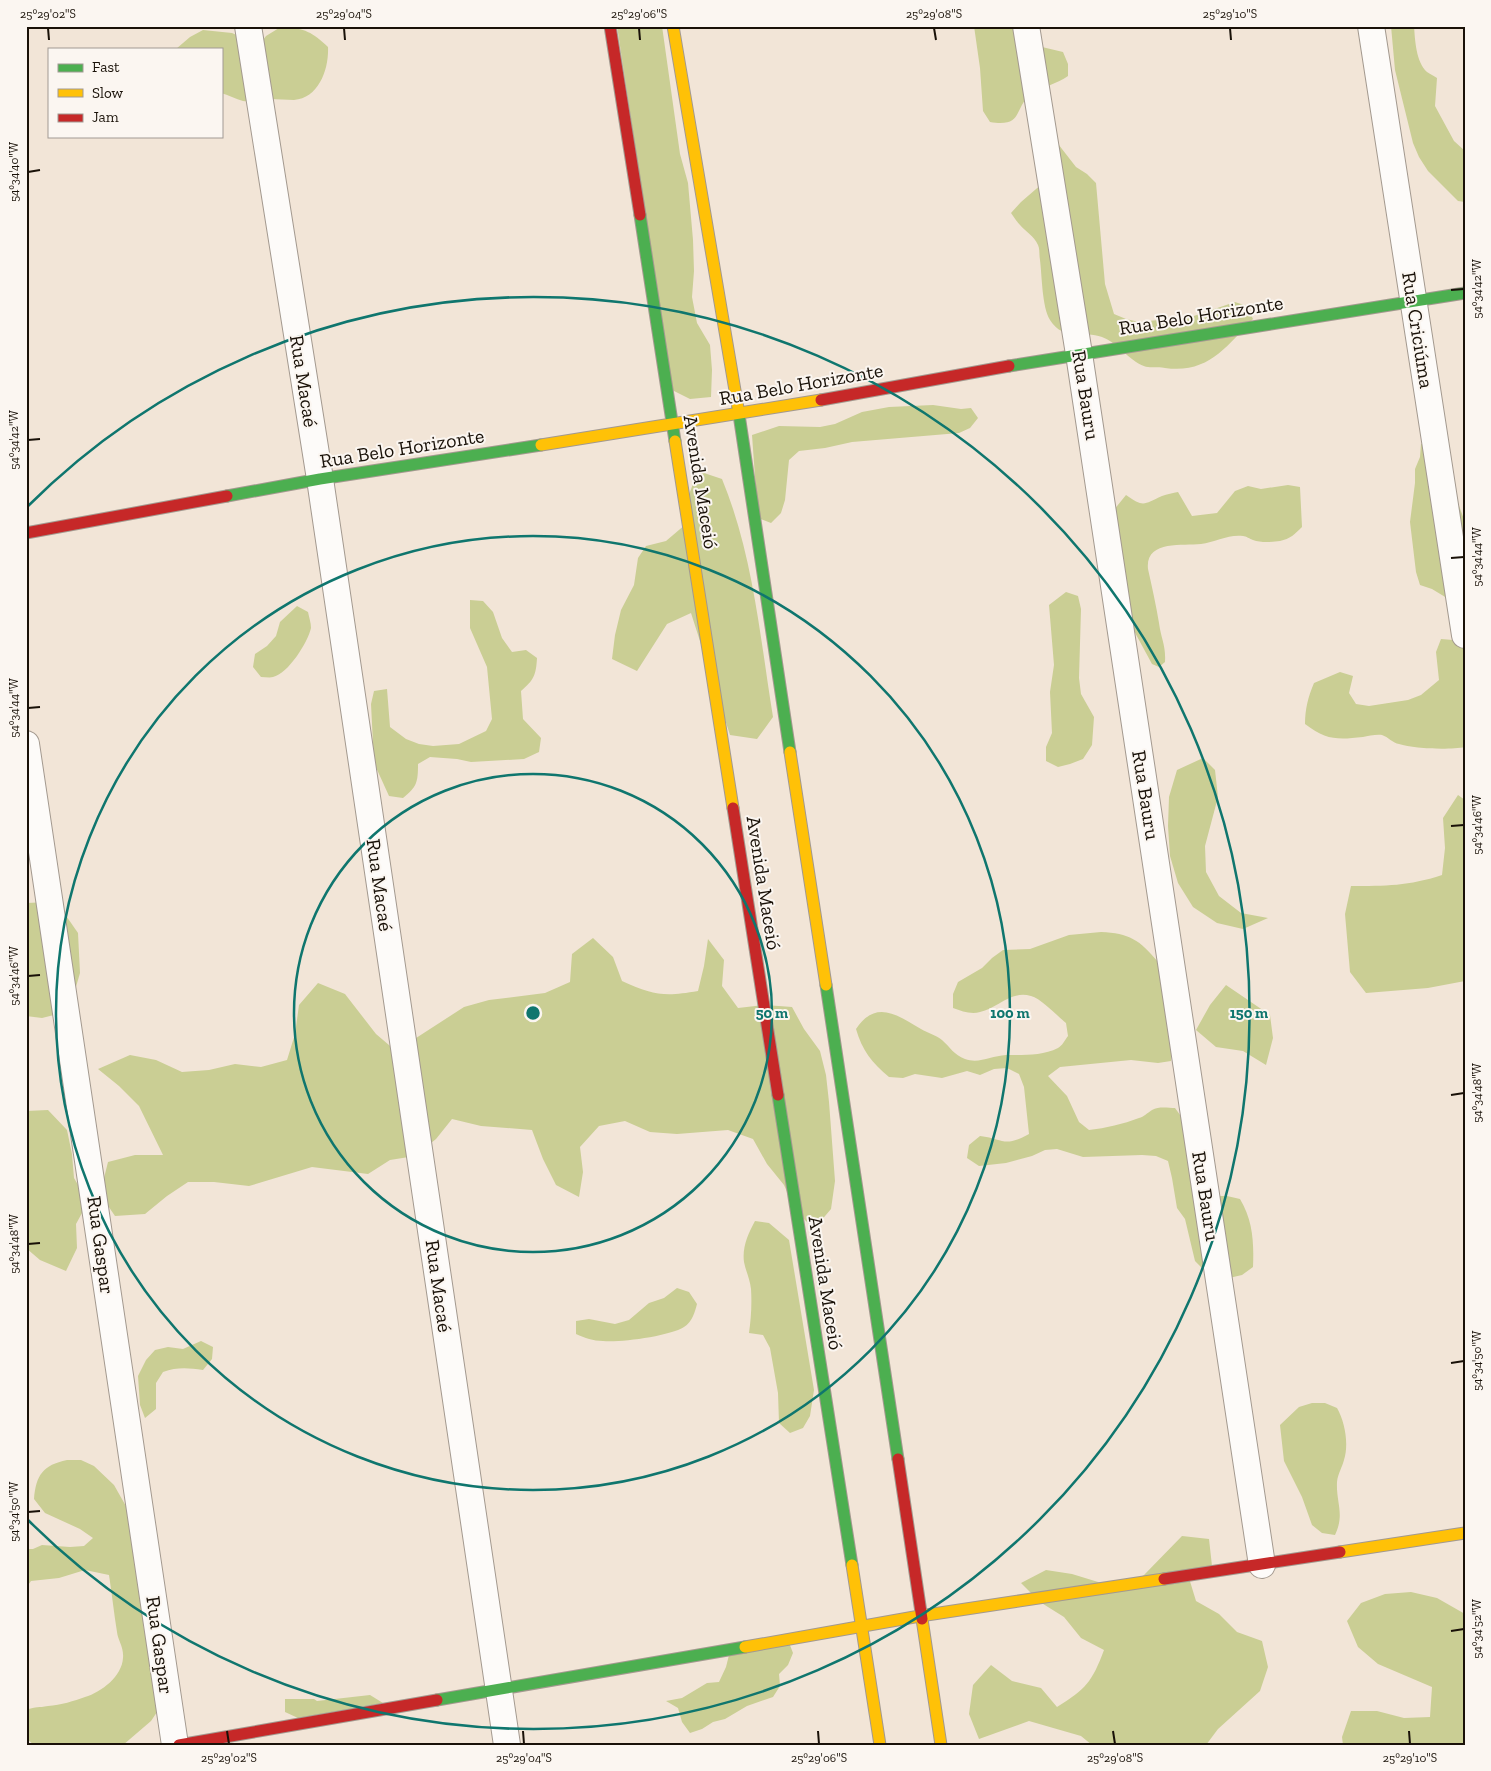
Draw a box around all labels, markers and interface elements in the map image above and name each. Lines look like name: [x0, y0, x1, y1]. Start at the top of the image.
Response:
text: 25°29'02"S: [20, 7, 76, 21]
text: 25°29'04"S: [316, 7, 372, 21]
text: 25°29'06"S: [611, 7, 667, 21]
text: 25°29'08"S: [906, 7, 962, 21]
text: 25°29'10"S: [1203, 7, 1257, 21]
legend: [48, 48, 222, 138]
text: Fast: [92, 58, 120, 76]
text: Slow: [92, 84, 124, 102]
text: Jam: [92, 108, 119, 126]
text: 54°34'40"W: [7, 141, 21, 202]
text: 54°34'42"W: [1470, 259, 1484, 319]
street label: Rua Criciúma: [1397, 270, 1439, 390]
street label: Rua Belo Horizonte: [1117, 290, 1285, 340]
street label: Rua Macaé: [285, 333, 323, 429]
street label: Rua Bauru: [1067, 349, 1105, 441]
street label: Rua Belo Horizonte: [717, 358, 885, 410]
text: 54°34'42"W: [7, 410, 21, 470]
street label: Avenida Maceió: [679, 413, 723, 551]
street label: Rua Belo Horizonte: [318, 423, 486, 473]
text: 54°34'44"W: [1470, 527, 1484, 587]
text: 54°34'44"W: [7, 678, 21, 738]
street label: Rua Bauru: [1127, 749, 1165, 841]
text: 54°34'46"W: [1470, 794, 1484, 855]
street label: Avenida Maceió: [742, 814, 786, 952]
street label: Rua Macaé: [362, 837, 398, 933]
text: 54°34'46"W: [7, 945, 21, 1006]
centre of rings: [524, 1004, 542, 1022]
text: 50 m: [756, 1004, 788, 1022]
text: 100 m: [990, 1004, 1030, 1022]
text: 150 m: [1230, 1004, 1268, 1022]
text: 54°34'48"W: [1470, 1062, 1484, 1123]
street label: Rua Bauru: [1187, 1150, 1225, 1242]
street label: Rua Gaspar: [82, 1194, 120, 1296]
text: 54°34'48"W: [7, 1213, 21, 1274]
street label: Avenida Maceió: [804, 1214, 848, 1352]
street label: Rua Macaé: [421, 1238, 457, 1334]
text: 54°34'50"W: [1470, 1330, 1484, 1391]
text: 54°34'50"W: [7, 1481, 21, 1542]
street label: Rua Gaspar: [141, 1594, 179, 1696]
text: 54°34'52"W: [1470, 1598, 1484, 1659]
text: 25°29'02"S: [201, 1751, 257, 1765]
text: 25°29'04"S: [496, 1751, 552, 1765]
text: 25°29'06"S: [791, 1751, 847, 1765]
text: 25°29'08"S: [1087, 1751, 1143, 1765]
text: 25°29'10"S: [1383, 1751, 1437, 1765]

